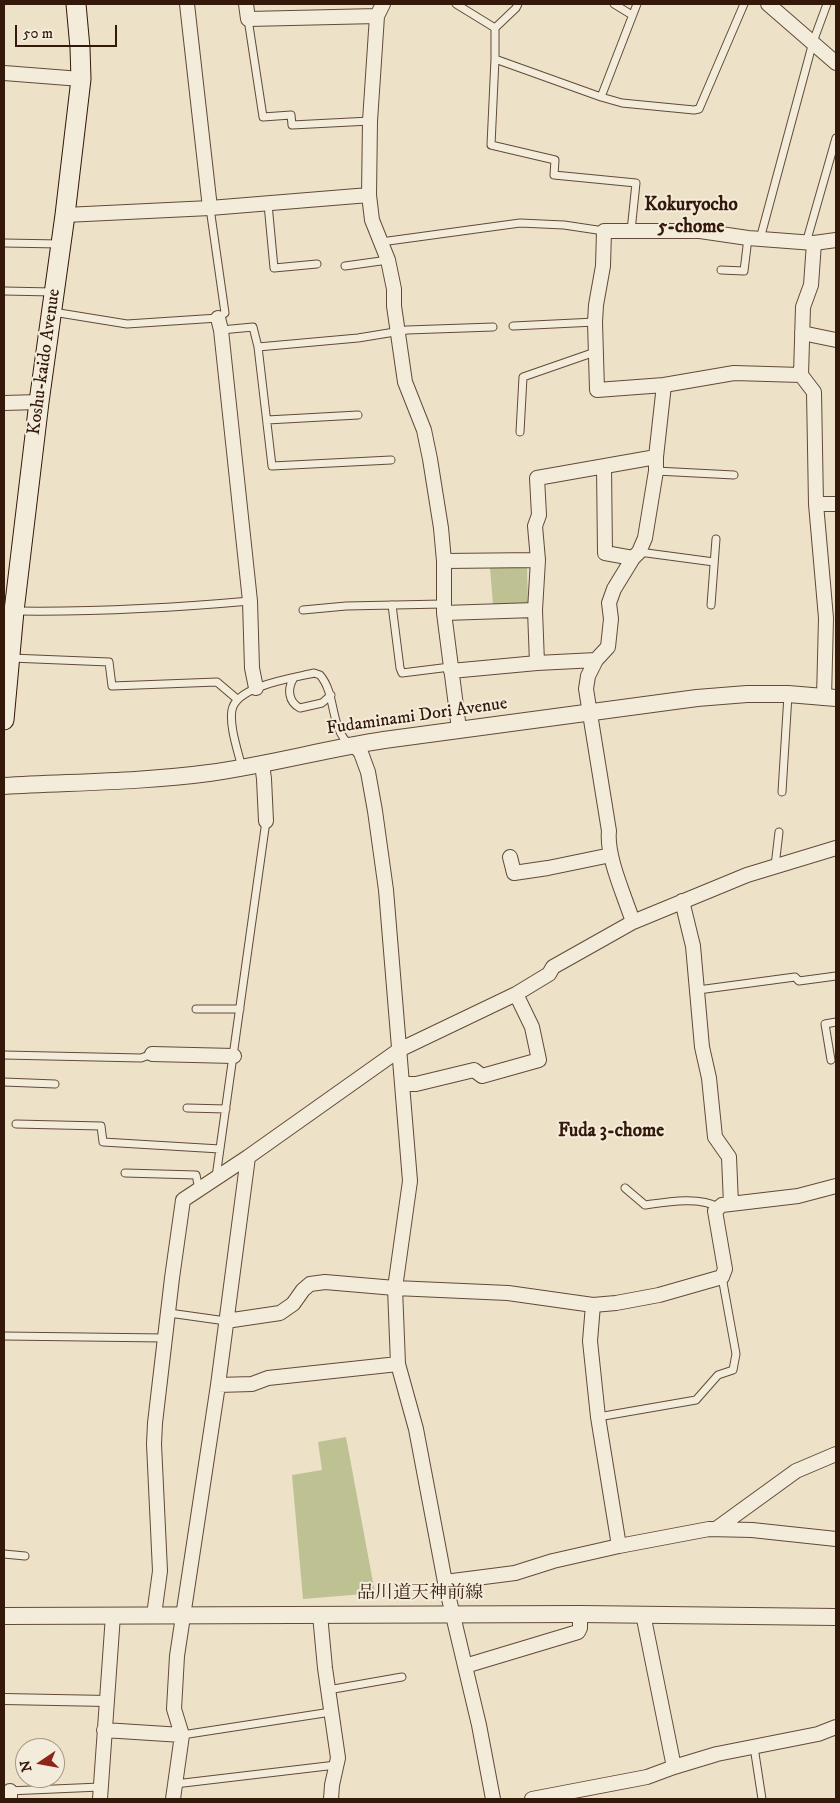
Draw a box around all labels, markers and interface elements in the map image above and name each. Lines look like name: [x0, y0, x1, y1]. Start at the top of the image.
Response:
scale bar: [18, 15, 120, 47]
text: 50 m: [23, 24, 53, 43]
district label: Kokuryocho 5-chome: [644, 195, 738, 239]
street label: Koshu-kaido Avenue: [24, 288, 66, 436]
street label: Fudaminami Dori Avenue: [325, 694, 509, 740]
district label: Fuda 3-chome: [558, 1121, 664, 1143]
street label: 品川道天神前線: [357, 1583, 483, 1605]
north arrow: [15, 1738, 65, 1788]
text: N: [16, 1758, 36, 1773]

